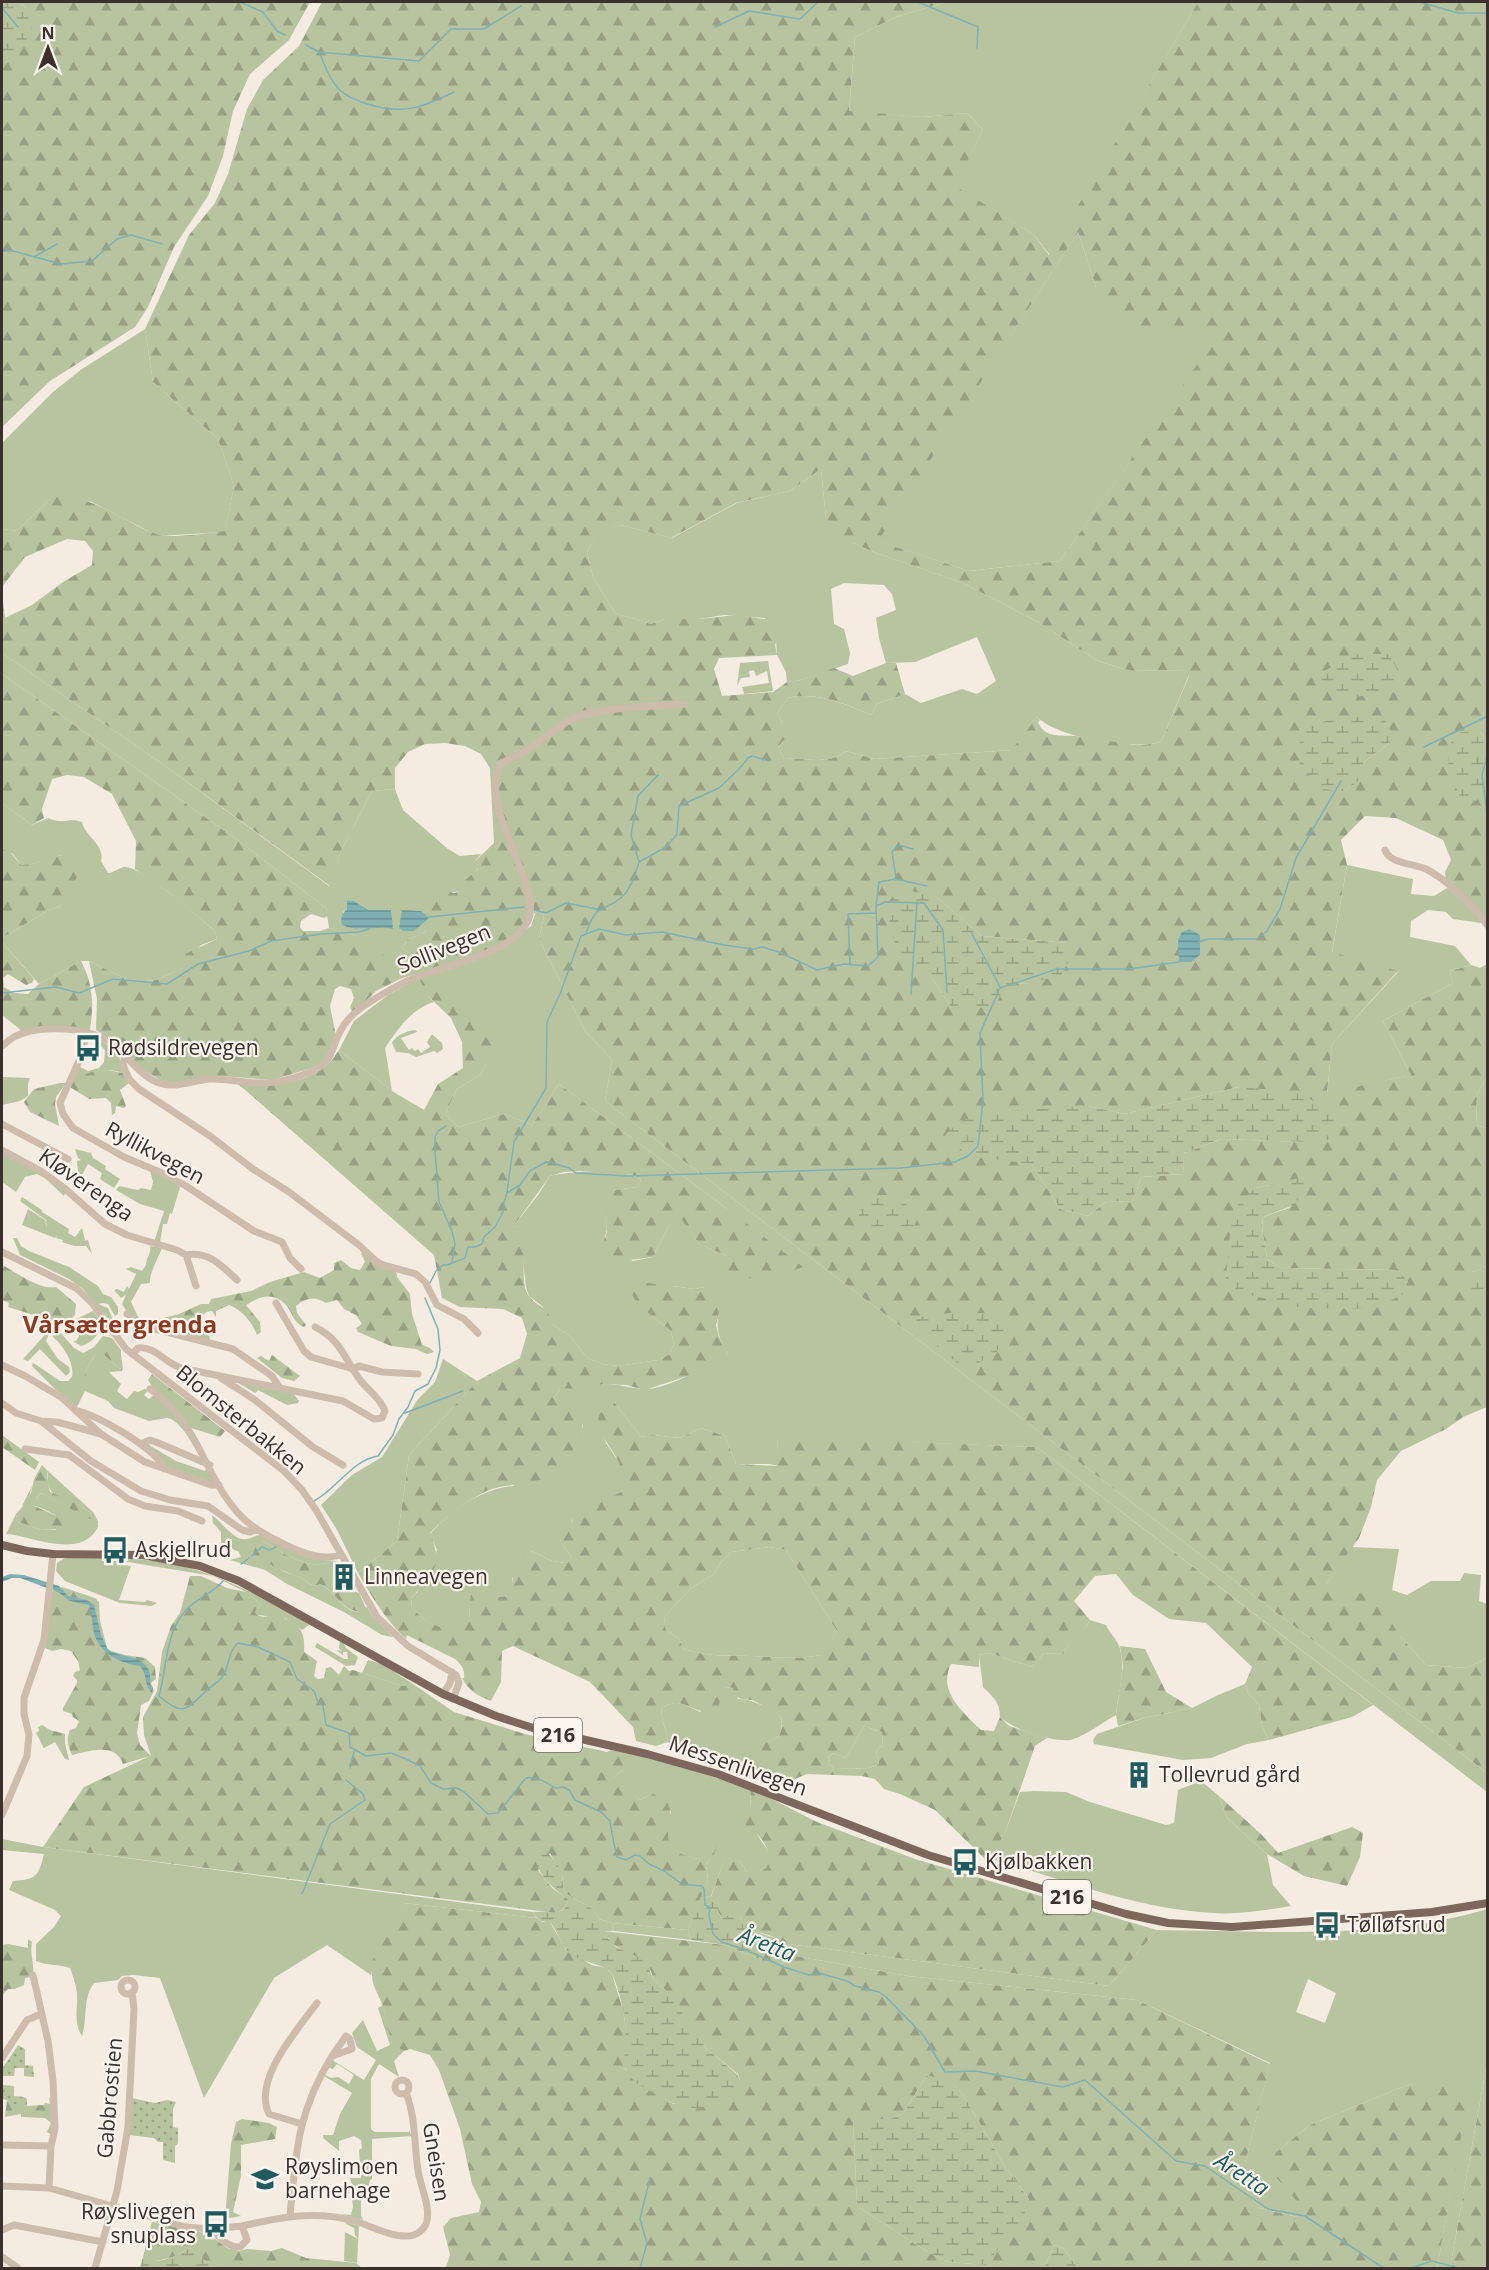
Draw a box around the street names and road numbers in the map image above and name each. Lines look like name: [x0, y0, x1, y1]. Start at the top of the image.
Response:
street label: Sollivegen: [393, 917, 494, 979]
street label: Ryllikvegen: [101, 1114, 210, 1190]
street label: Kløverenga: [34, 1141, 139, 1227]
street label: Blomsterbakken: [171, 1358, 313, 1480]
road number: 216: [534, 1718, 582, 1752]
street label: Messenlivegen: [666, 1728, 811, 1802]
road number: 216: [1043, 1880, 1091, 1914]
street label: Gabbrostien: [90, 2036, 128, 2160]
street label: Gneisen: [417, 2120, 457, 2204]

